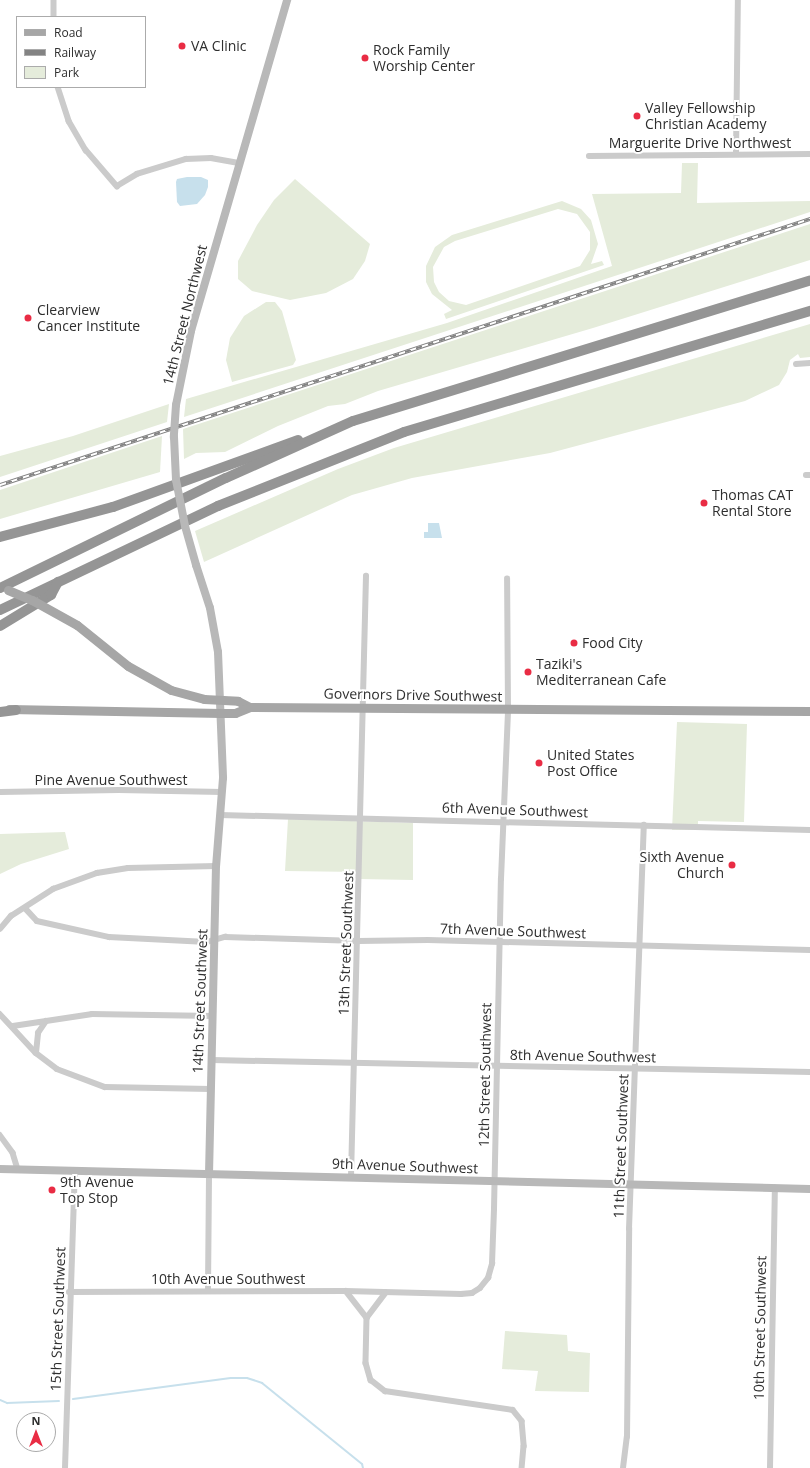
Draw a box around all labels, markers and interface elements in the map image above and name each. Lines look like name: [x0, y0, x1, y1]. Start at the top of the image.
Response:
legend: [16, 16, 146, 88]
text: Road: [54, 24, 83, 41]
place label: VA Clinic: [191, 38, 247, 54]
marker: VA Clinic: [176, 40, 188, 52]
place label: Rock Family Worship Center: [373, 42, 475, 74]
text: Railway: [54, 44, 96, 61]
marker: Rock Family Worship Center: [360, 53, 370, 63]
text: Park: [54, 64, 79, 81]
place label: Valley Fellowship Christian Academy: [645, 100, 767, 132]
marker: Valley Fellowship Christian Academy: [632, 111, 642, 121]
street label: Marguerite Drive Northwest: [609, 135, 791, 151]
street label: 14th Street Northwest: [159, 243, 211, 387]
place label: Clearview Cancer Institute: [37, 302, 140, 334]
marker: Clearview Cancer Institute: [22, 312, 34, 324]
place label: Thomas CAT Rental Store: [712, 487, 793, 520]
marker: Thomas CAT Rental Store: [699, 498, 709, 508]
place label: Food City: [582, 635, 643, 651]
marker: Food City: [569, 638, 579, 648]
place label: Taziki's Mediterranean Cafe: [536, 656, 666, 688]
marker: Taziki's Mediterranean Cafe: [523, 667, 533, 677]
street label: Governors Drive Southwest: [323, 685, 503, 705]
place label: United States Post Office: [547, 747, 634, 780]
marker: United States Post Office: [534, 758, 544, 768]
street label: Pine Avenue Southwest: [34, 772, 188, 788]
street label: 6th Avenue Southwest: [442, 799, 588, 821]
place label: Sixth Avenue Church: [640, 849, 724, 882]
marker: Sixth Avenue Church: [727, 860, 737, 870]
street label: 13th Street Southwest: [335, 870, 357, 1016]
street label: 7th Avenue Southwest: [440, 920, 586, 942]
street label: 14th Street Southwest: [189, 928, 211, 1074]
street label: 12th Street Southwest: [475, 1003, 495, 1147]
street label: 8th Avenue Southwest: [510, 1046, 656, 1066]
street label: 11th Street Southwest: [610, 1073, 632, 1219]
street label: 9th Avenue Southwest: [332, 1155, 478, 1177]
place label: 9th Avenue Top Stop: [60, 1174, 134, 1206]
marker: 9th Avenue Top Stop: [47, 1185, 57, 1195]
street label: 15th Street Southwest: [47, 1246, 69, 1392]
street label: 10th Street Southwest: [750, 1256, 770, 1400]
street label: 10th Avenue Southwest: [151, 1271, 305, 1287]
north arrow: [16, 1412, 56, 1452]
text: N: [32, 1413, 40, 1428]

